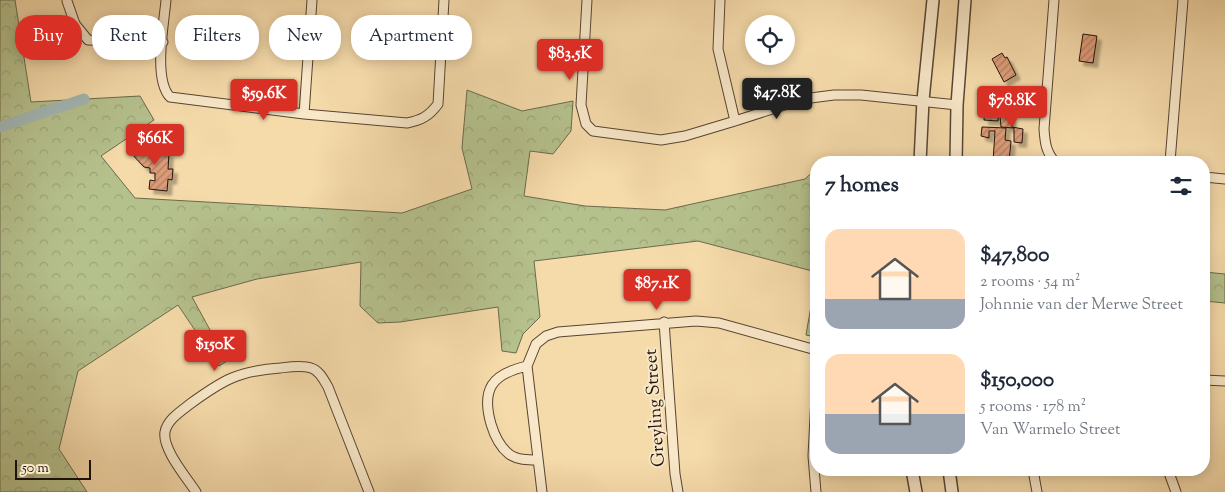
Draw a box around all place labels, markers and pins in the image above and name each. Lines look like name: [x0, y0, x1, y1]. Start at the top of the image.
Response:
pin: $83.5K: [529, 38, 611, 81]
pin: $59.6K: [223, 78, 305, 121]
pin: $47.8K: [736, 78, 818, 120]
pin: $78.8K: [971, 86, 1053, 128]
pin: $66K: [125, 124, 185, 166]
pin: $87.1K: [616, 268, 698, 311]
pin: $150K: [180, 330, 250, 372]

